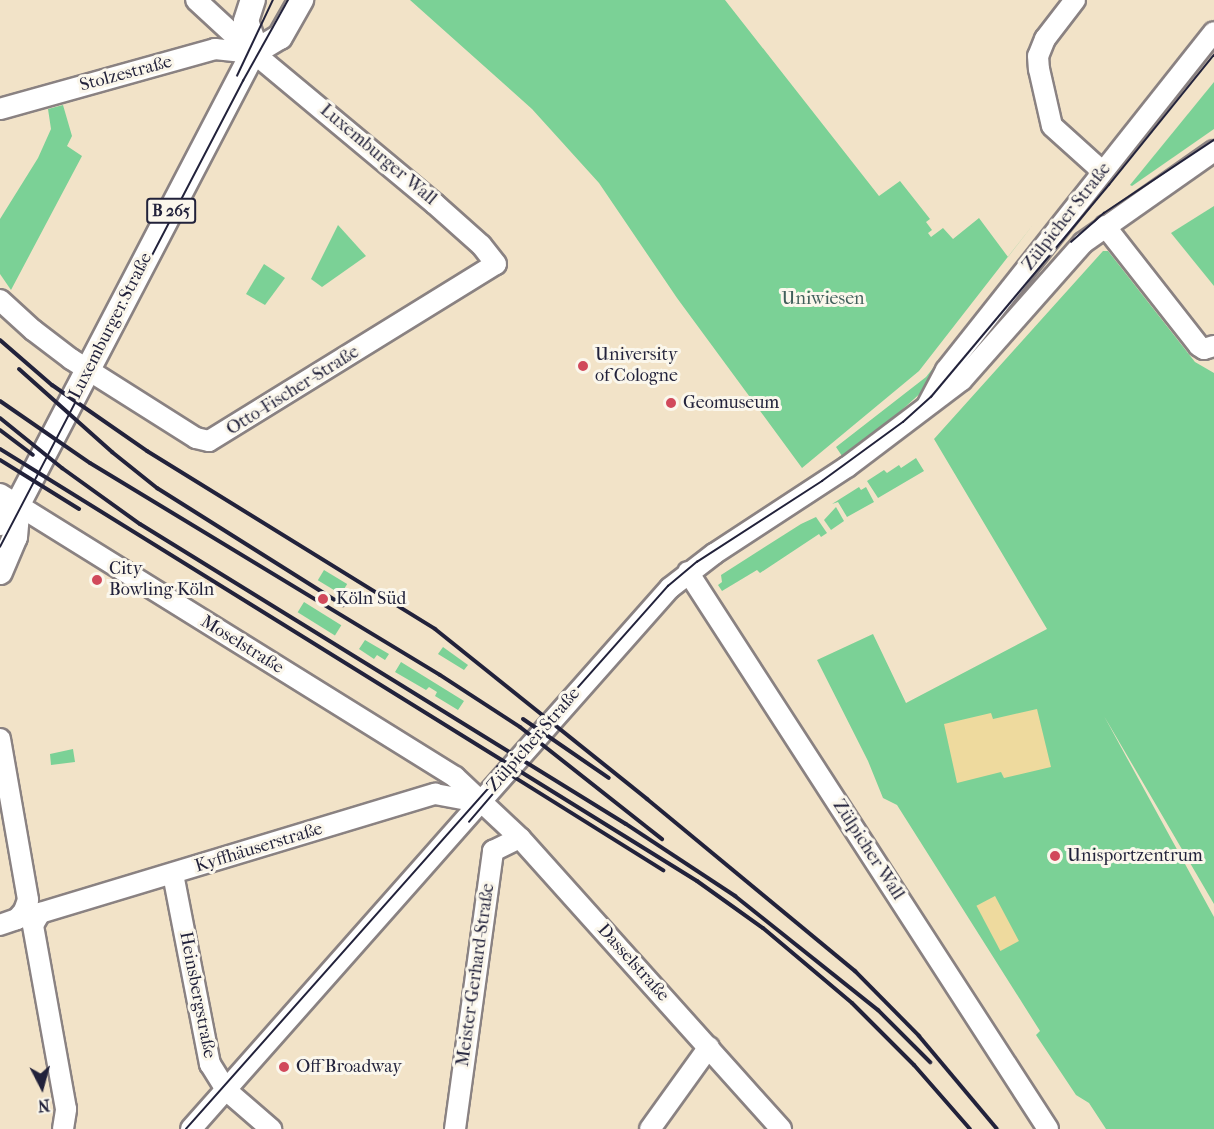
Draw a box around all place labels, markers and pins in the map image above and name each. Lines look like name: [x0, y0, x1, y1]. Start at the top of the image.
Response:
place label: University of Cologne: [595, 345, 678, 388]
marker: University of Cologne: [576, 359, 590, 373]
place label: Geomuseum: [683, 392, 779, 414]
marker: Geomuseum: [664, 396, 678, 410]
place label: City Bowling Köln: [109, 559, 214, 602]
marker: City Bowling Köln: [90, 573, 104, 587]
place label: Köln Süd: [336, 588, 406, 610]
marker: Köln Süd: [314, 590, 332, 608]
place label: Unisportzentrum: [1067, 845, 1203, 867]
marker: Unisportzentrum: [1048, 849, 1062, 863]
place label: Off Broadway: [296, 1056, 402, 1078]
marker: Off Broadway: [277, 1060, 291, 1074]

